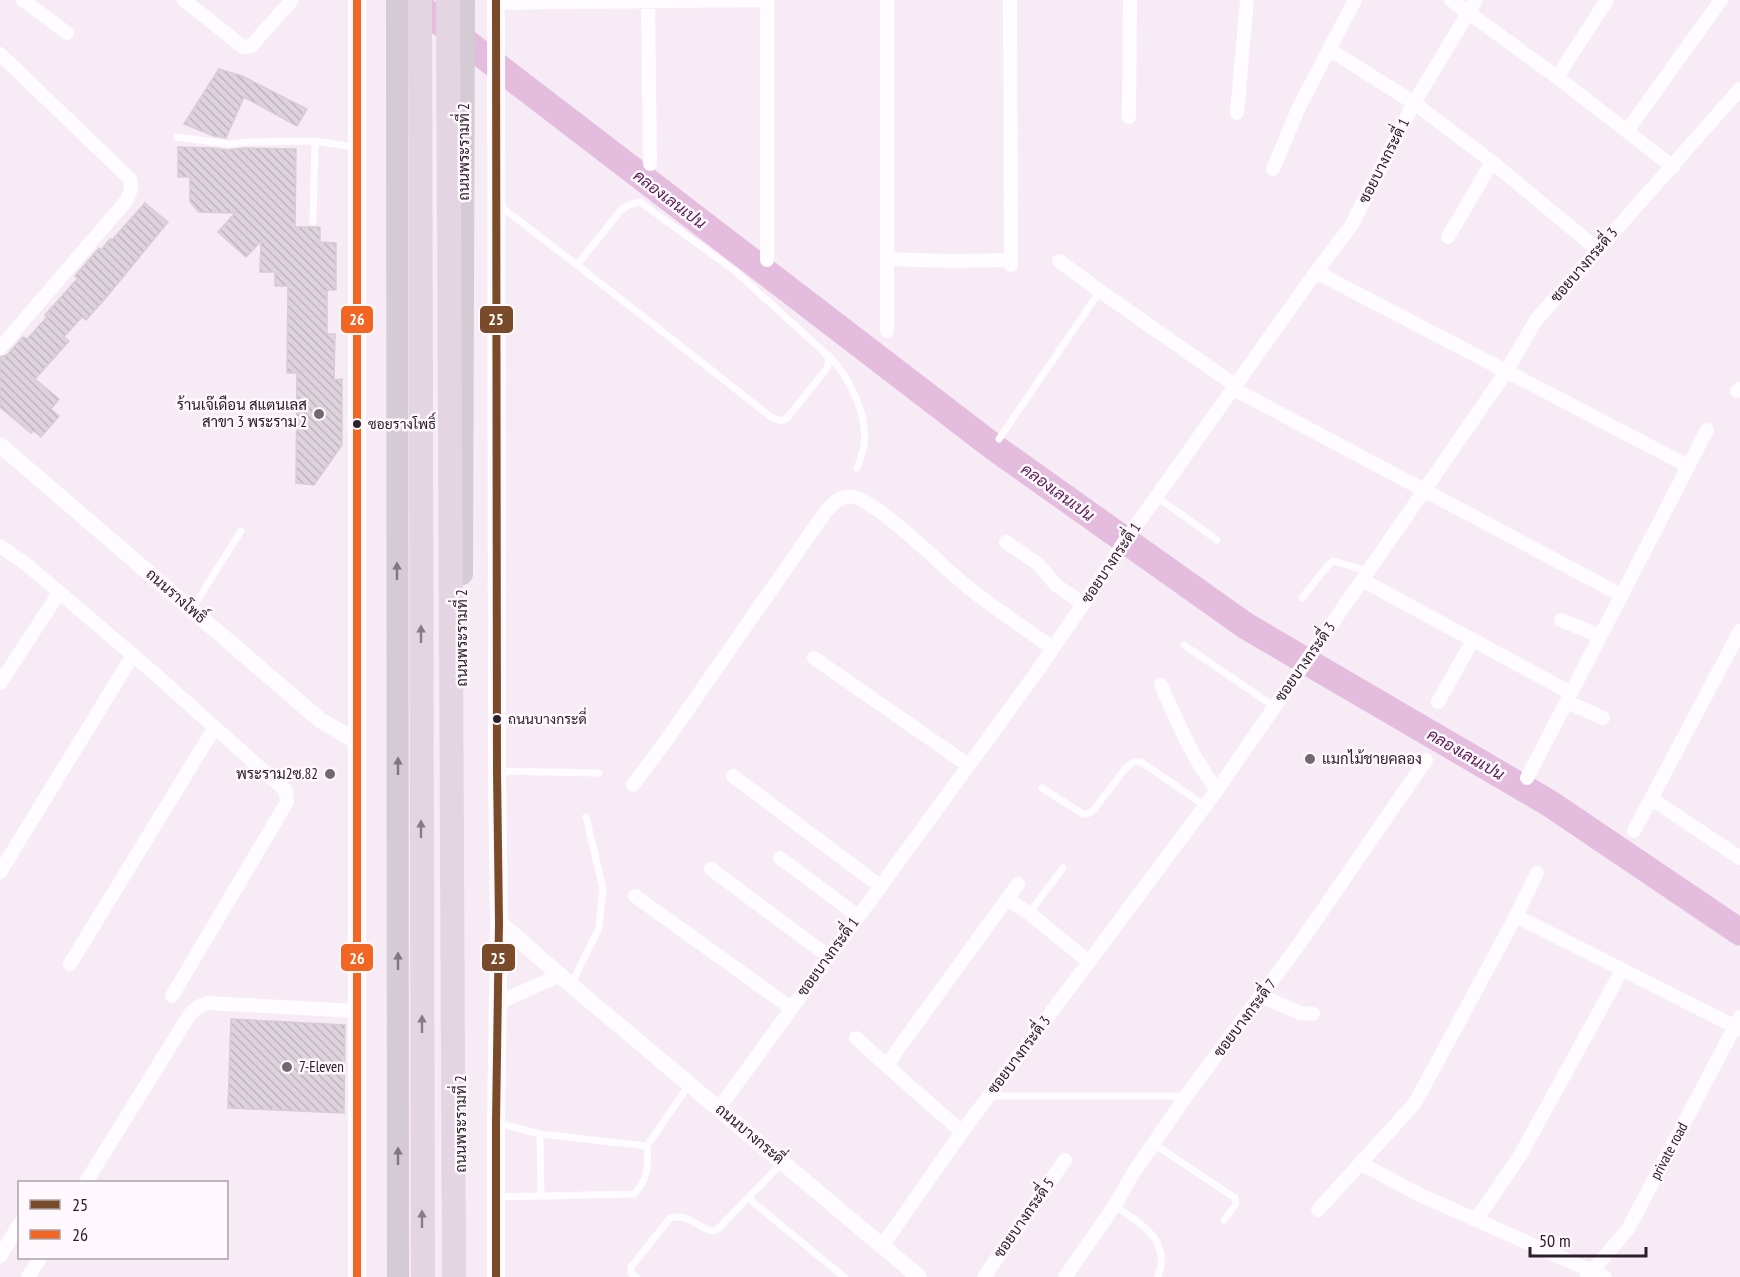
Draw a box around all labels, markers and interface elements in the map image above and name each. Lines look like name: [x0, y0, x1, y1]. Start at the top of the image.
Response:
street label: ถนนพระรามที่ 2: [449, 103, 473, 201]
street label: ซอยบางกระดี่ 1: [1349, 113, 1413, 207]
water label: คลองเลนเปน: [630, 165, 710, 233]
street label: ซอยบางกระดี่ 3: [1542, 220, 1621, 306]
line badge: 26: [340, 305, 374, 334]
line badge: 25: [479, 305, 514, 334]
text: 26: [349, 309, 365, 329]
text: 25: [488, 309, 504, 329]
place label: ร้านเจ๊เดือน สแตนเลส สาขา 3 พระราม 2: [177, 395, 307, 431]
marker: ร้านเจ๊เดือน สแตนเลส สาขา 3 พระราม 2: [312, 407, 326, 421]
place label: ซอยรางโพธิ์: [368, 412, 436, 433]
marker: ซอยรางโพธิ์: [351, 418, 363, 430]
water label: คลองเลนเปน: [1017, 459, 1099, 525]
street label: ซอยบางกระดี่ 1: [1073, 516, 1144, 607]
street label: ถนนรางโพธิ์: [142, 560, 214, 627]
one-way arrow: [392, 561, 402, 580]
street label: ถนนพระรามที่ 2: [447, 589, 471, 687]
street label: ซอยบางกระดี่ 3: [1266, 615, 1339, 705]
one-way arrow: [416, 624, 426, 643]
place label: ถนนบางกระดี่: [508, 707, 587, 728]
marker: ถนนบางกระดี่: [491, 713, 503, 725]
water label: คลองเลนเปน: [1424, 724, 1508, 784]
place label: แมกไม้ชายคลอง: [1322, 749, 1422, 768]
marker: แมกไม้ชายคลอง: [1303, 752, 1317, 766]
one-way arrow: [393, 756, 403, 775]
place label: พระราม2ซ.82: [236, 764, 318, 783]
marker: พระราม2ซ.82: [323, 767, 337, 781]
one-way arrow: [416, 819, 426, 838]
street label: ซอยบางกระดี่ 1: [789, 911, 863, 1000]
line badge: 26: [340, 943, 374, 972]
line badge: 25: [481, 943, 516, 972]
text: 26: [349, 948, 365, 968]
text: 25: [490, 948, 506, 968]
one-way arrow: [393, 951, 403, 970]
street label: ซอยบางกระดี่ 7: [1205, 972, 1280, 1061]
street label: ซอยบางกระดี่ 3: [979, 1009, 1054, 1098]
one-way arrow: [417, 1014, 427, 1033]
place label: 7-Eleven: [299, 1057, 344, 1076]
marker: 7-Eleven: [280, 1060, 294, 1074]
street label: ถนนพระรามที่ 2: [446, 1075, 470, 1173]
street label: ถนนบางกระดี่: [712, 1095, 792, 1168]
street label: private road: [1646, 1119, 1692, 1183]
one-way arrow: [393, 1146, 403, 1165]
street label: ซอยบางกระดี่ 5: [985, 1171, 1058, 1261]
legend: [18, 1181, 228, 1259]
text: 25: [72, 1193, 88, 1216]
one-way arrow: [417, 1209, 427, 1228]
scale bar: [1530, 1220, 1646, 1258]
text: 26: [72, 1223, 88, 1246]
text: 50 m: [1539, 1229, 1571, 1252]

